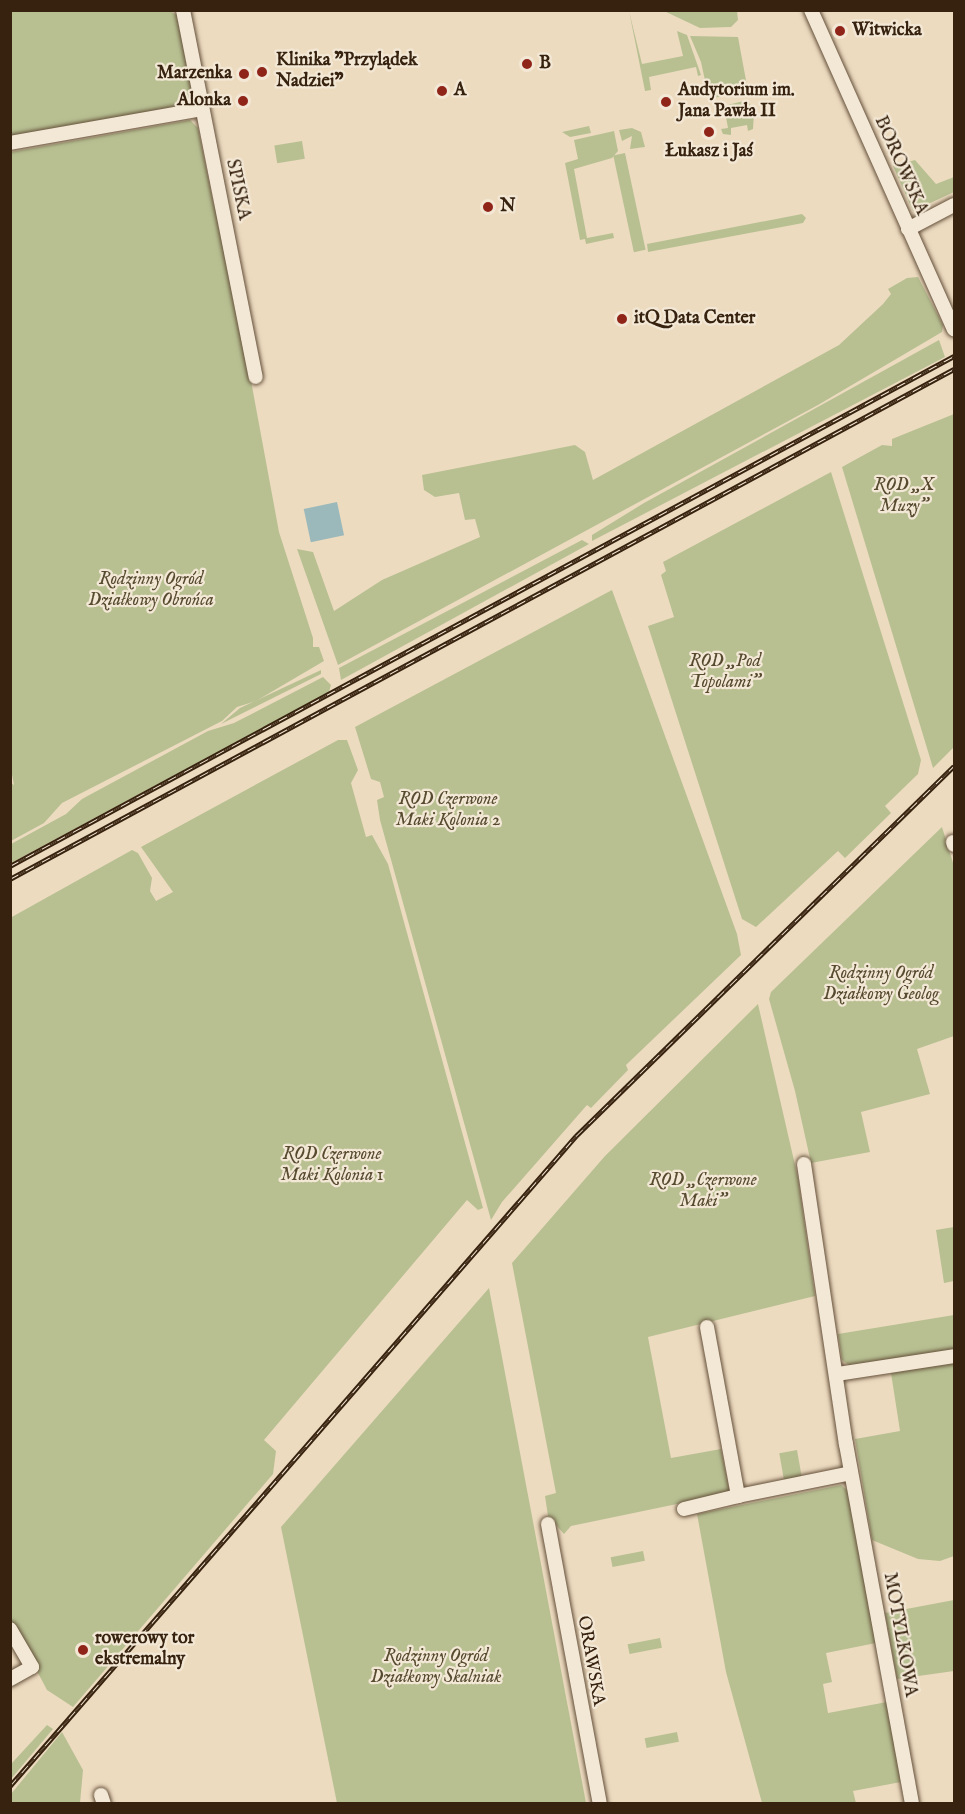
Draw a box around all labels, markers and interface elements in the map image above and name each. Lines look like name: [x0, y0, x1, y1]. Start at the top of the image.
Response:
place label: Witwicka: [852, 20, 922, 42]
marker: Witwicka: [833, 24, 847, 38]
place label: Klinika "Przylądek Nadziei": [276, 51, 418, 94]
place label: B: [539, 53, 551, 75]
marker: B: [520, 57, 534, 71]
place label: Marzenka: [157, 63, 232, 85]
marker: Klinika "Przylądek Nadziei": [253, 63, 271, 81]
marker: Marzenka: [237, 67, 251, 81]
place label: A: [454, 80, 466, 102]
place label: Audytorium im. Jana Pawła II: [678, 81, 795, 124]
marker: A: [435, 84, 449, 98]
place label: Alonka: [177, 90, 231, 112]
marker: Alonka: [236, 94, 250, 108]
marker: Audytorium im. Jana Pawła II: [659, 95, 673, 109]
street label: BOROWSKA: [869, 113, 931, 219]
marker: Łukasz i Jaś: [702, 125, 716, 139]
place label: Łukasz i Jaś: [665, 141, 753, 163]
street label: SPISKA: [220, 158, 254, 222]
place label: N: [500, 196, 516, 218]
marker: N: [481, 200, 495, 214]
place label: itQ Data Center: [634, 308, 755, 330]
marker: itQ Data Center: [615, 312, 629, 326]
park label: ROD „X Muzy”: [874, 476, 934, 518]
park label: Rodzinny Ogród Działkowy Obrońca: [88, 570, 214, 612]
park label: ROD „Pod Topolami”: [689, 652, 761, 694]
park label: ROD Czerwone Maki Kolonia 2: [396, 790, 500, 832]
park label: Rodzinny Ogród Działkowy Geolog: [823, 964, 939, 1006]
park label: ROD Czerwone Maki Kolonia 1: [280, 1145, 384, 1188]
park label: ROD „Czerwone Maki”: [649, 1171, 757, 1214]
street label: MOTYLKOWA: [877, 1571, 921, 1699]
street label: ORAWSKA: [571, 1614, 609, 1708]
place label: rowerowy tor ekstremalny: [95, 1629, 194, 1672]
marker: rowerowy tor ekstremalny: [76, 1643, 90, 1657]
park label: Rodzinny Ogród Działkowy Skalniak: [371, 1647, 501, 1690]

